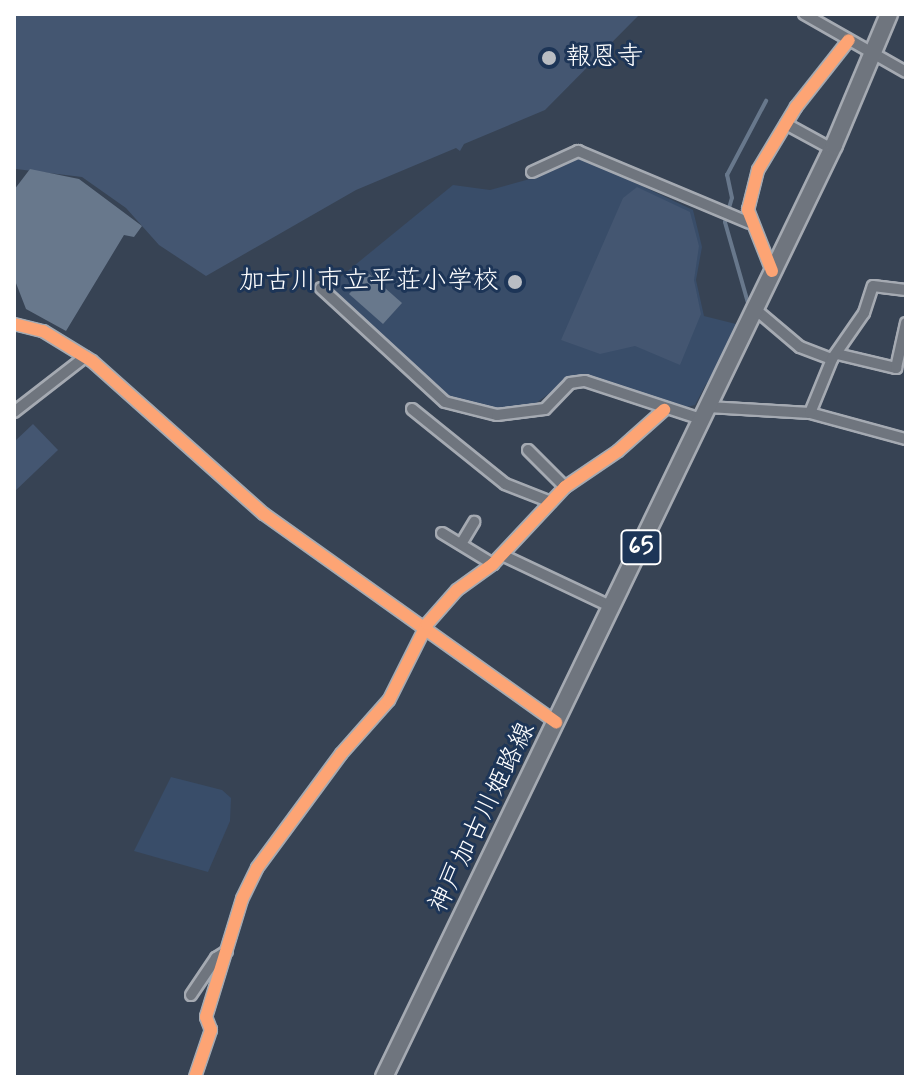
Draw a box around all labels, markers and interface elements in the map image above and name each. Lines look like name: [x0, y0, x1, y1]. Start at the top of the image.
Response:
place label: 報恩寺: [565, 42, 643, 74]
marker: 報恩寺: [540, 49, 558, 67]
place label: 加古川市立平荘小学校: [239, 266, 499, 298]
marker: 加古川市立平荘小学校: [506, 273, 524, 291]
road number: 65: [619, 527, 663, 567]
street label: 神戸加古川姫路線: [423, 718, 543, 918]

